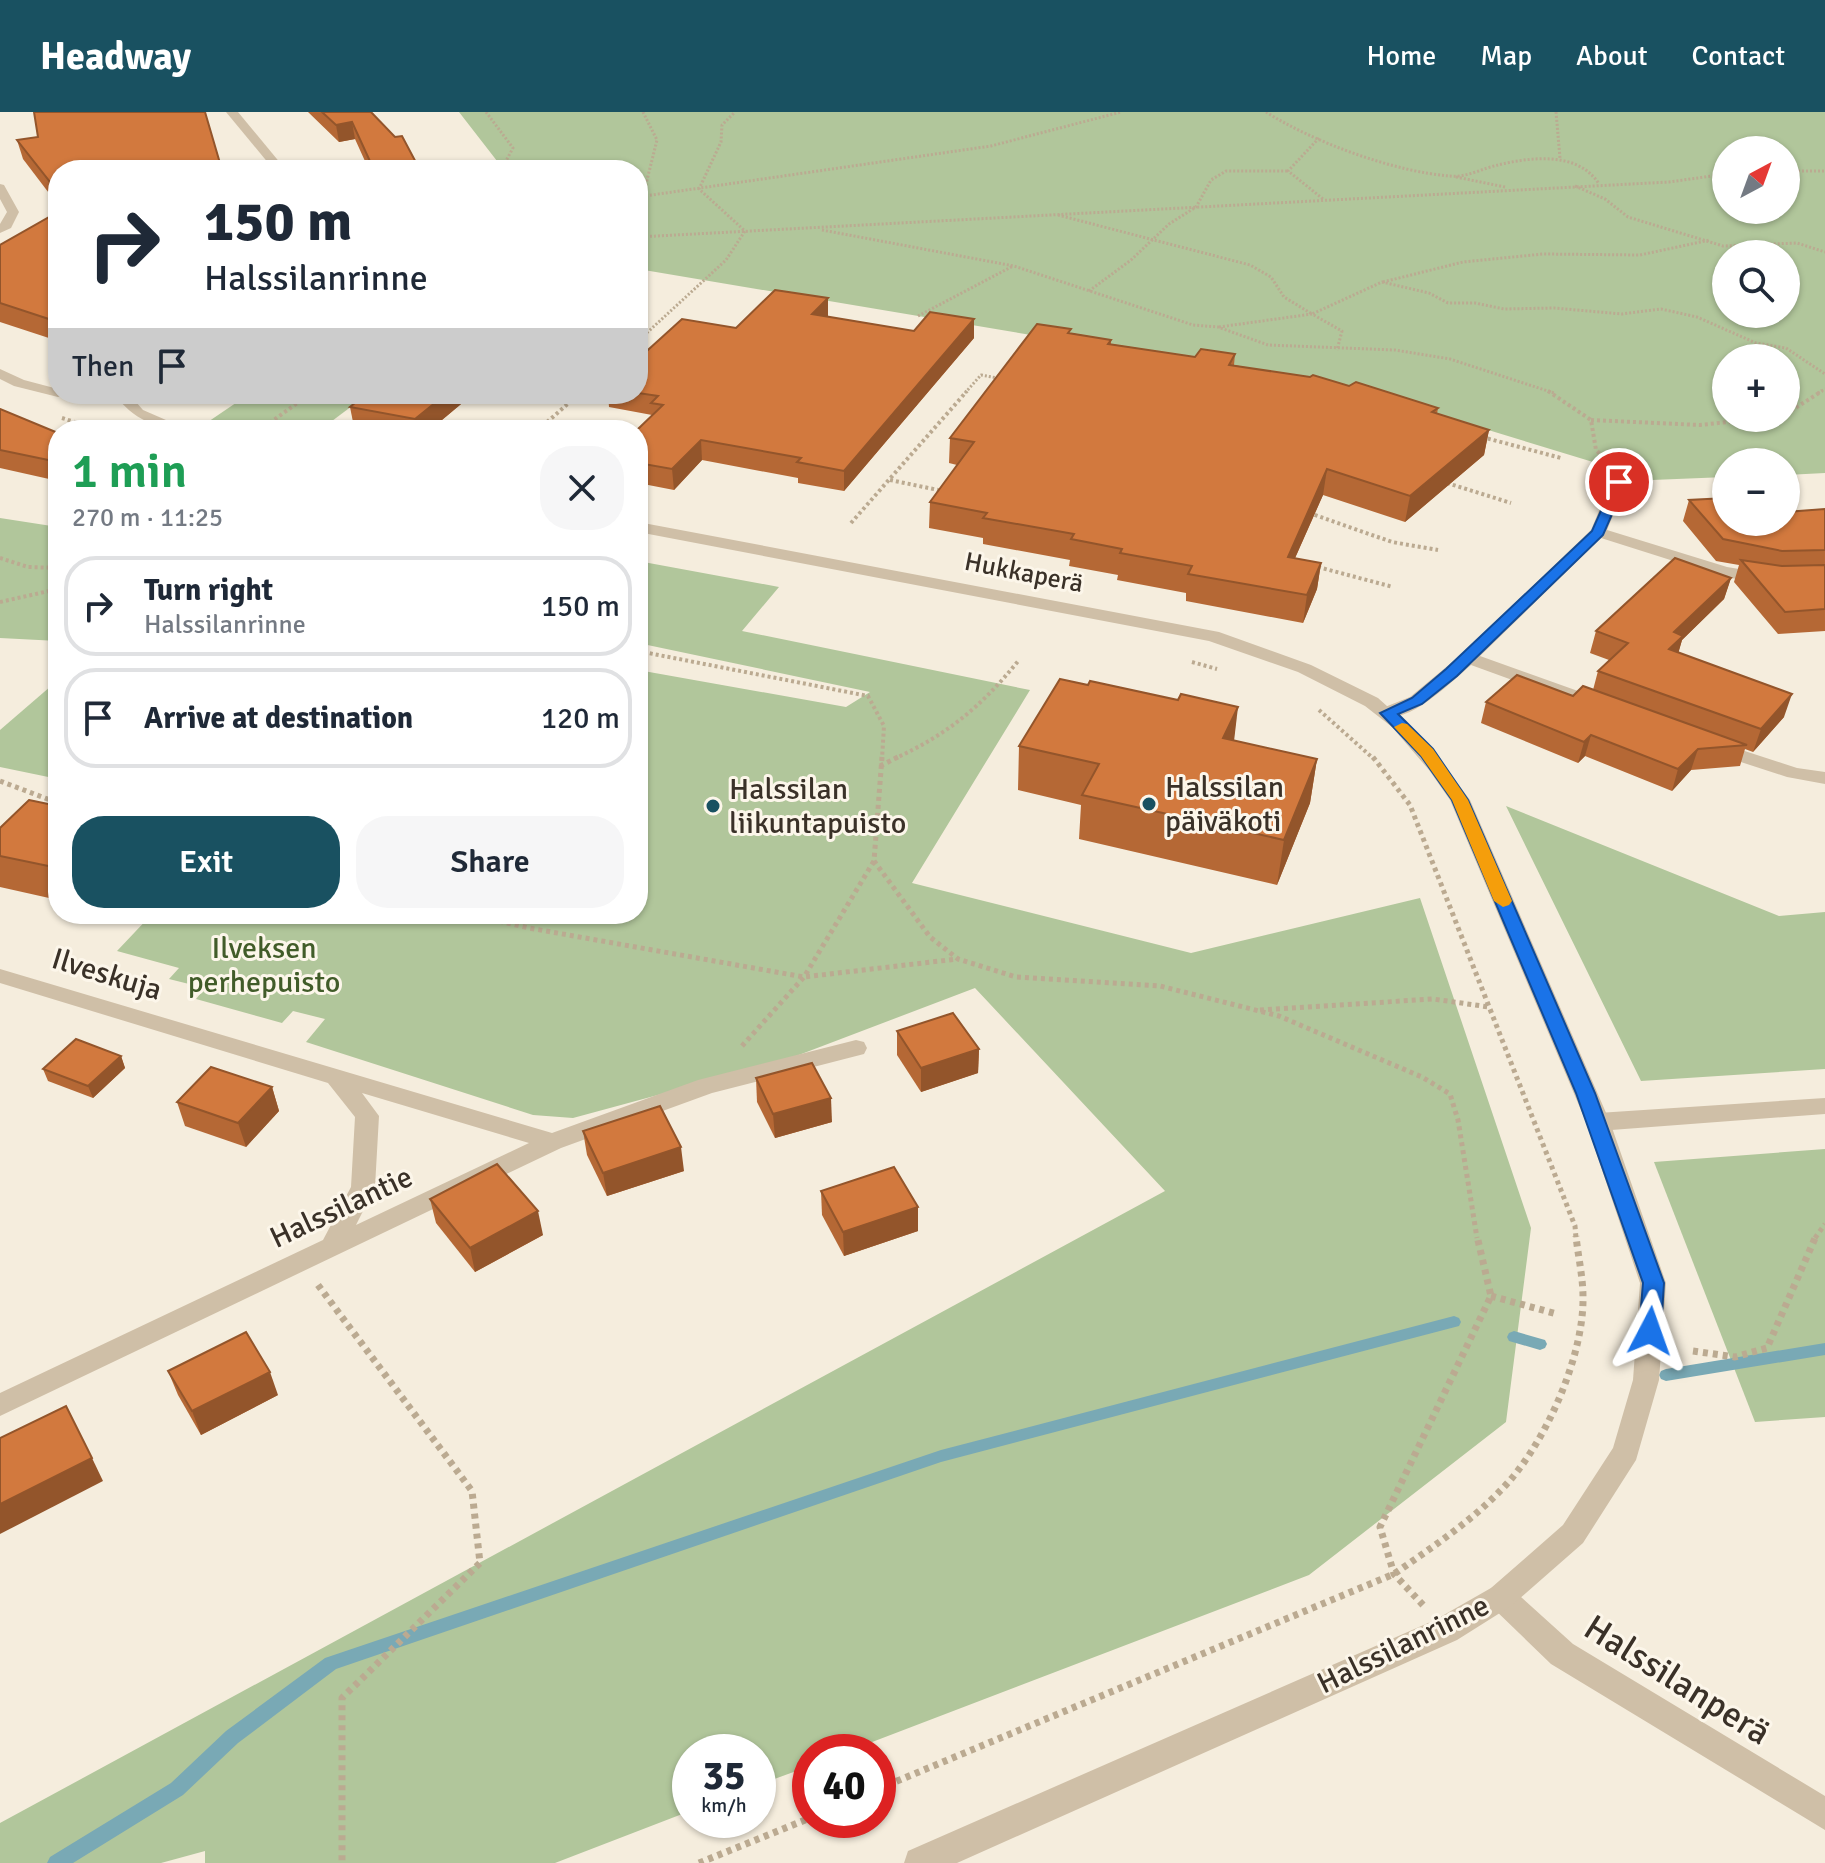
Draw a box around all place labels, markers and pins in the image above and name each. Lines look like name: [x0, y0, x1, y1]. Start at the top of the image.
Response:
pin: [1585, 448, 1653, 516]
place label: Halssilan päiväkoti: [1165, 769, 1284, 840]
place label: Halssilan liikuntapuisto: [729, 771, 906, 842]
marker: Halssilan päiväkoti: [1140, 795, 1158, 813]
marker: Halssilan liikuntapuisto: [704, 797, 722, 815]

